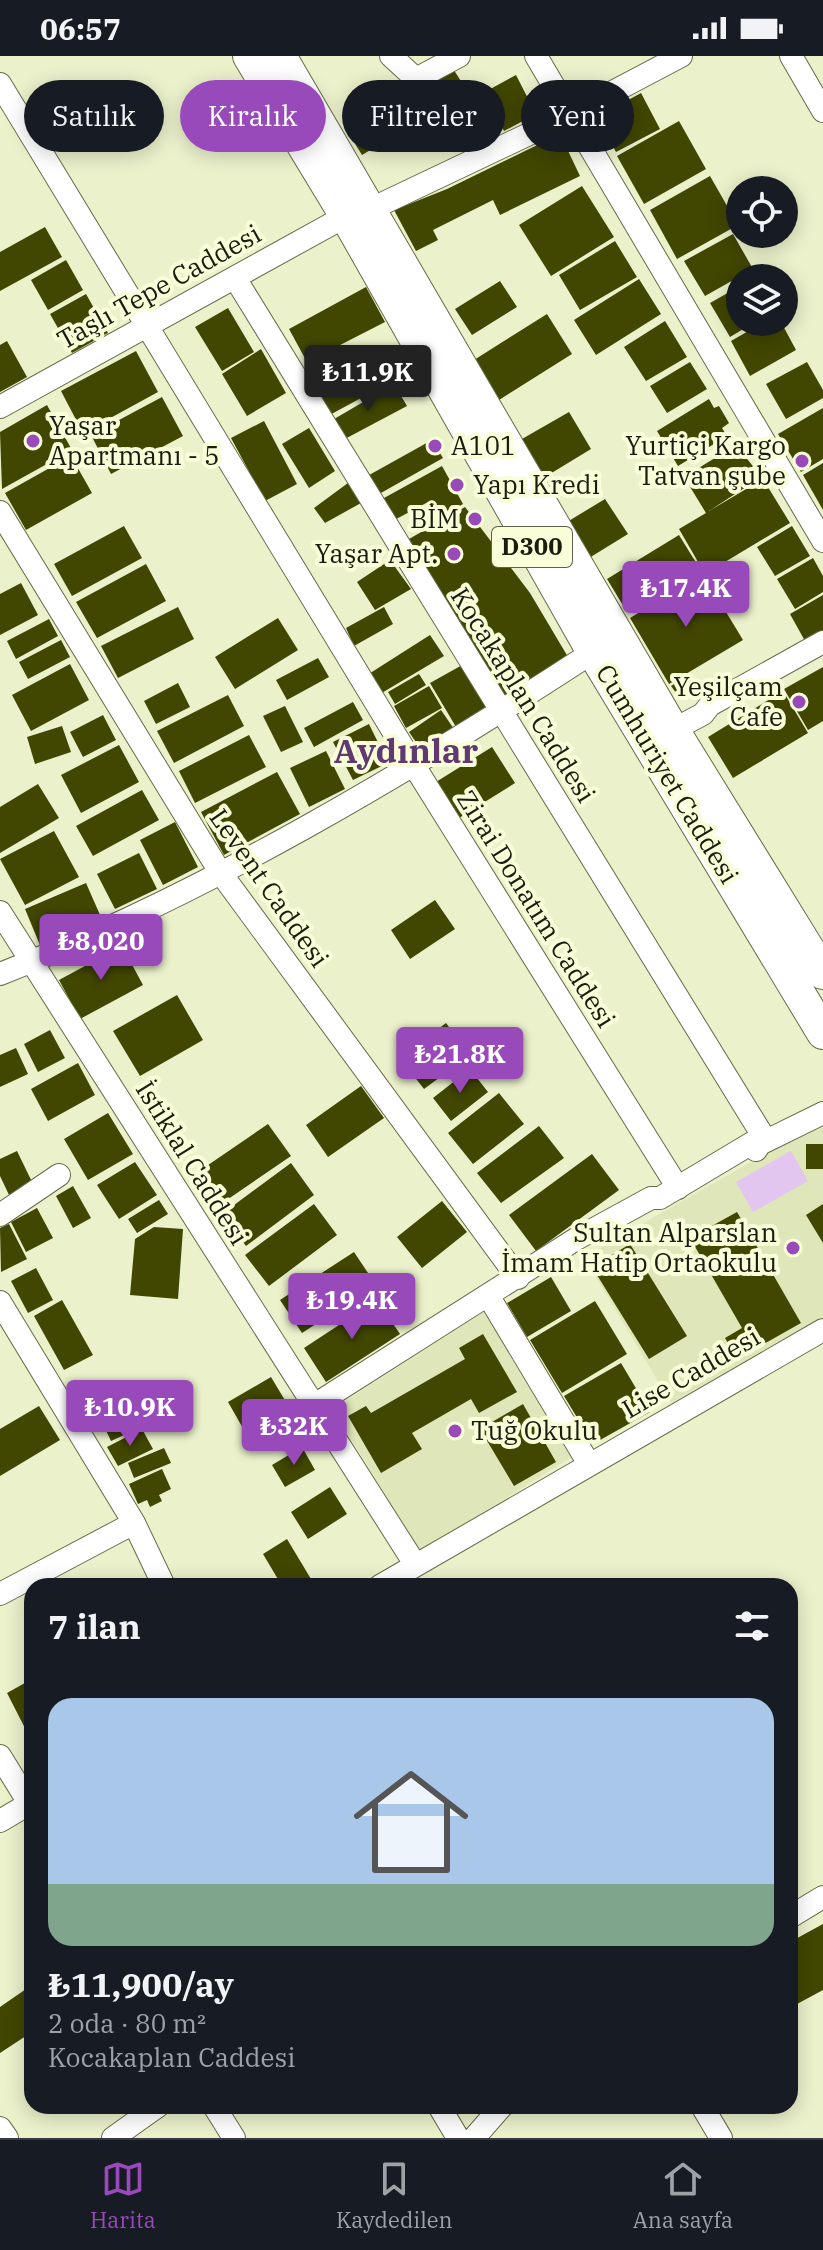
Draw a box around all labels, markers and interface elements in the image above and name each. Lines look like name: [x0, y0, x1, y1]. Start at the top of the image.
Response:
text: 06:57: [40, 9, 121, 48]
chip: Satılık: [24, 80, 164, 152]
chip: Kiralık: [180, 80, 326, 152]
chip: Filtreler: [342, 80, 505, 152]
chip: Yeni: [521, 80, 634, 152]
map controls: [726, 176, 798, 336]
button: locate: [726, 176, 798, 248]
street label: Taşlı Tepe Caddesi: [51, 216, 266, 356]
button: layers: [726, 264, 798, 336]
pin: ₺11.9K: [303, 345, 433, 413]
text: ₺11.9K: [322, 354, 414, 388]
place label: Yaşar Apartmanı - 5: [49, 408, 220, 472]
place label: A101: [451, 428, 516, 462]
place label: Yurtiçi Kargo Tatvan şube: [625, 428, 786, 492]
marker: Yaşar Apartmanı - 5: [24, 432, 42, 450]
marker: A101: [426, 437, 444, 455]
marker: Yurtiçi Kargo Tatvan şube: [793, 452, 811, 470]
place label: Yapı Kredi: [473, 467, 600, 501]
marker: Yapı Kredi: [448, 476, 466, 494]
place label: BİM: [410, 501, 459, 535]
marker: BİM: [466, 510, 484, 528]
road number: D300: [492, 527, 572, 567]
place label: Yaşar Apt.: [315, 536, 438, 570]
marker: Yaşar Apt.: [445, 545, 463, 563]
pin: ₺17.4K: [621, 561, 751, 629]
text: ₺17.4K: [640, 570, 732, 604]
street label: Kocakaplan Caddesi: [444, 581, 604, 808]
street label: Cumhuriyet Caddesi: [589, 658, 747, 889]
place label: Yeşilçam Cafe: [673, 669, 783, 733]
marker: Yeşilçam Cafe: [790, 693, 808, 711]
district label: Aydınlar: [334, 728, 478, 772]
street label: Zirai Donatım Caddesi: [450, 783, 624, 1034]
street label: Levent Caddesi: [203, 801, 337, 973]
pin: ₺8,020: [36, 914, 166, 982]
text: ₺8,020: [57, 923, 145, 957]
pin: ₺21.8K: [395, 1027, 525, 1095]
text: ₺21.8K: [414, 1036, 506, 1070]
street label: İstiklal Caddesi: [129, 1074, 257, 1251]
place label: Sultan Alparslan İmam Hatip Ortaokulu: [501, 1215, 777, 1279]
marker: Sultan Alparslan İmam Hatip Ortaokulu: [784, 1239, 802, 1257]
pin: ₺19.4K: [287, 1273, 417, 1341]
text: ₺19.4K: [306, 1282, 398, 1316]
street label: Lise Caddesi: [616, 1319, 765, 1425]
pin: ₺10.9K: [65, 1380, 195, 1448]
text: ₺10.9K: [84, 1389, 176, 1423]
pin: ₺32K: [247, 1399, 341, 1467]
text: ₺32K: [260, 1408, 328, 1442]
place label: Tuğ Okulu: [471, 1413, 597, 1447]
marker: Tuğ Okulu: [446, 1422, 464, 1440]
text: 7 ilan: [48, 1604, 141, 1648]
icon: filters: [730, 1604, 774, 1648]
icon: home: [339, 1750, 483, 1894]
text: ₺11,900/ay: [48, 1962, 234, 2006]
text: 2 oda · 80 m²: [48, 2006, 206, 2040]
text: Kocakaplan Caddesi: [48, 2040, 295, 2074]
tab: Harita: [90, 2157, 156, 2234]
tab: Kaydedilen: [336, 2157, 453, 2234]
tab: Ana sayfa: [633, 2157, 733, 2234]

